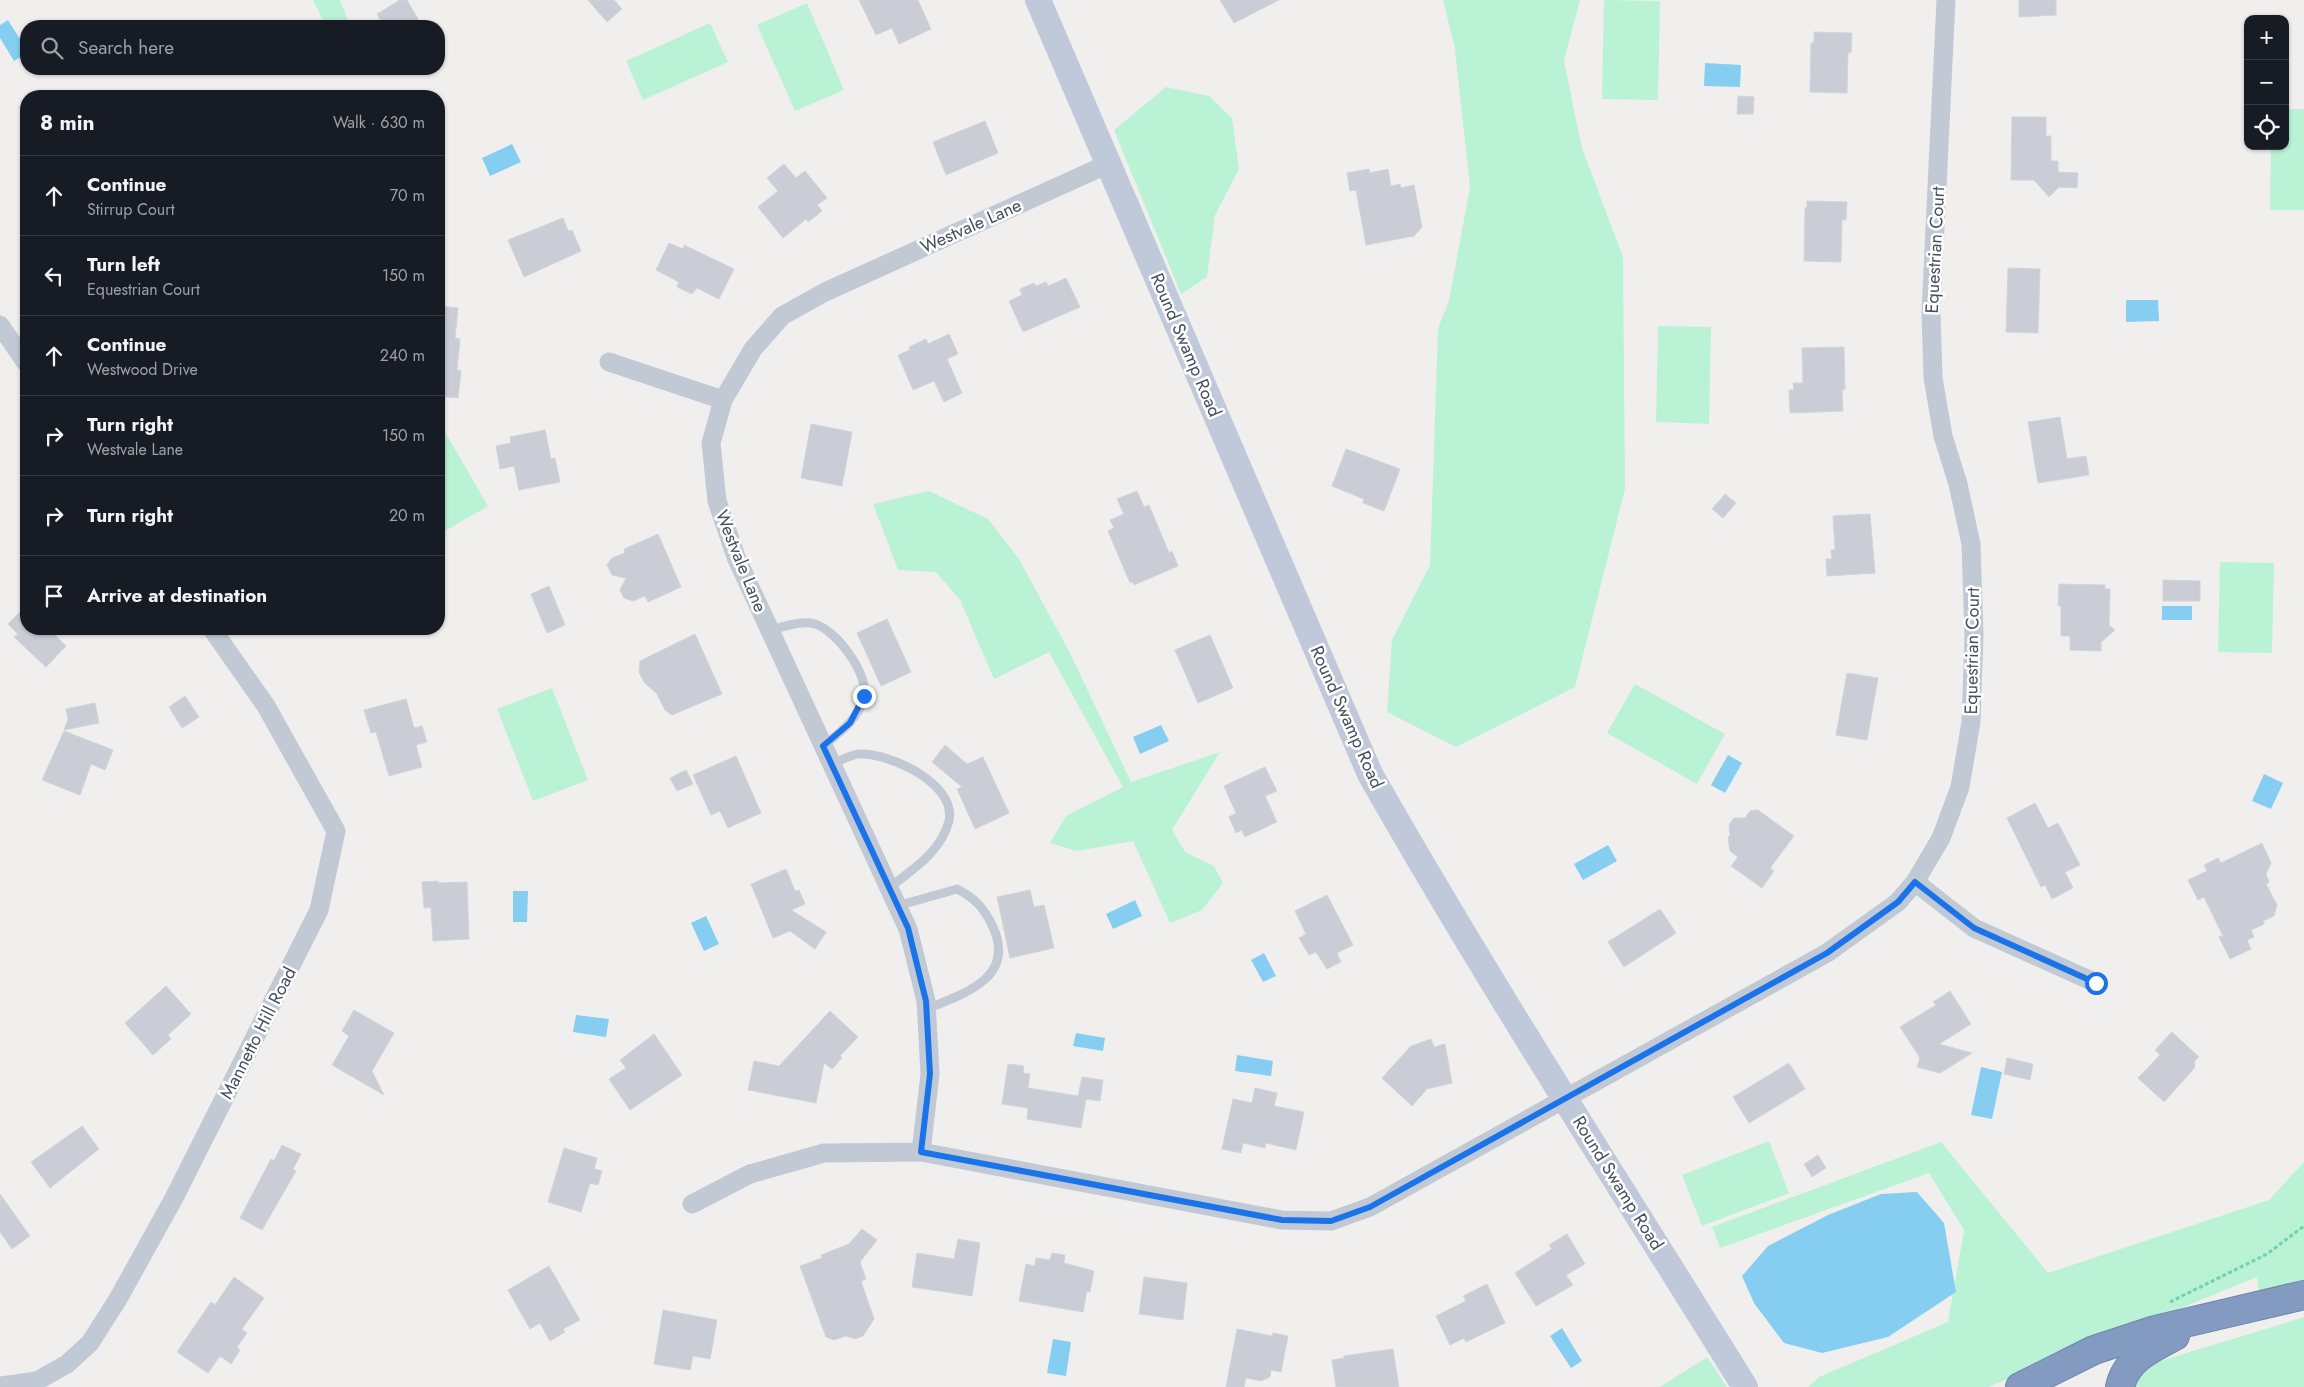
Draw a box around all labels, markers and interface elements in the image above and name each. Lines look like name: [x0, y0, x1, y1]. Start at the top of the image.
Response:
map controls: [2244, 15, 2289, 150]
button: +: [2244, 15, 2289, 60]
search box: [20, 20, 445, 75]
icon: search: [38, 34, 66, 62]
text: Search here: [78, 34, 174, 61]
button: −: [2244, 60, 2289, 105]
button: locate: [2244, 105, 2289, 150]
text: 8 min: [40, 108, 95, 138]
text: Walk · 630 m: [333, 111, 425, 134]
text: Continue: [87, 171, 166, 198]
icon: ahead: [40, 182, 68, 210]
text: 70 m: [390, 184, 425, 207]
street label: Equestrian Court: [1919, 185, 1951, 314]
street label: Westvale Lane: [916, 192, 1026, 260]
text: Stirrup Court: [87, 198, 175, 221]
text: Turn left: [87, 251, 160, 278]
icon: left: [40, 262, 68, 290]
text: 150 m: [382, 264, 425, 287]
street label: Round Swamp Road: [1144, 269, 1228, 421]
text: Equestrian Court: [87, 278, 200, 301]
text: Continue: [87, 331, 166, 358]
icon: ahead: [40, 342, 68, 370]
text: 240 m: [380, 344, 425, 367]
text: Westwood Drive: [87, 358, 198, 381]
text: Turn right: [87, 411, 173, 438]
icon: right: [40, 422, 68, 450]
text: 150 m: [382, 424, 425, 447]
text: Westvale Lane: [87, 438, 183, 461]
icon: right: [40, 502, 68, 530]
text: Turn right: [87, 502, 173, 529]
text: 20 m: [389, 504, 425, 527]
street label: Westvale Lane: [709, 506, 773, 616]
icon: arrive: [40, 582, 68, 610]
text: Arrive at destination: [87, 582, 267, 609]
street label: Equestrian Court: [1958, 587, 1986, 715]
street label: Round Swamp Road: [1304, 641, 1390, 793]
route end: [853, 685, 876, 708]
street label: Mannetto Hill Road: [213, 962, 303, 1104]
route start: [2085, 972, 2108, 995]
street label: Round Swamp Road: [1566, 1111, 1670, 1255]

